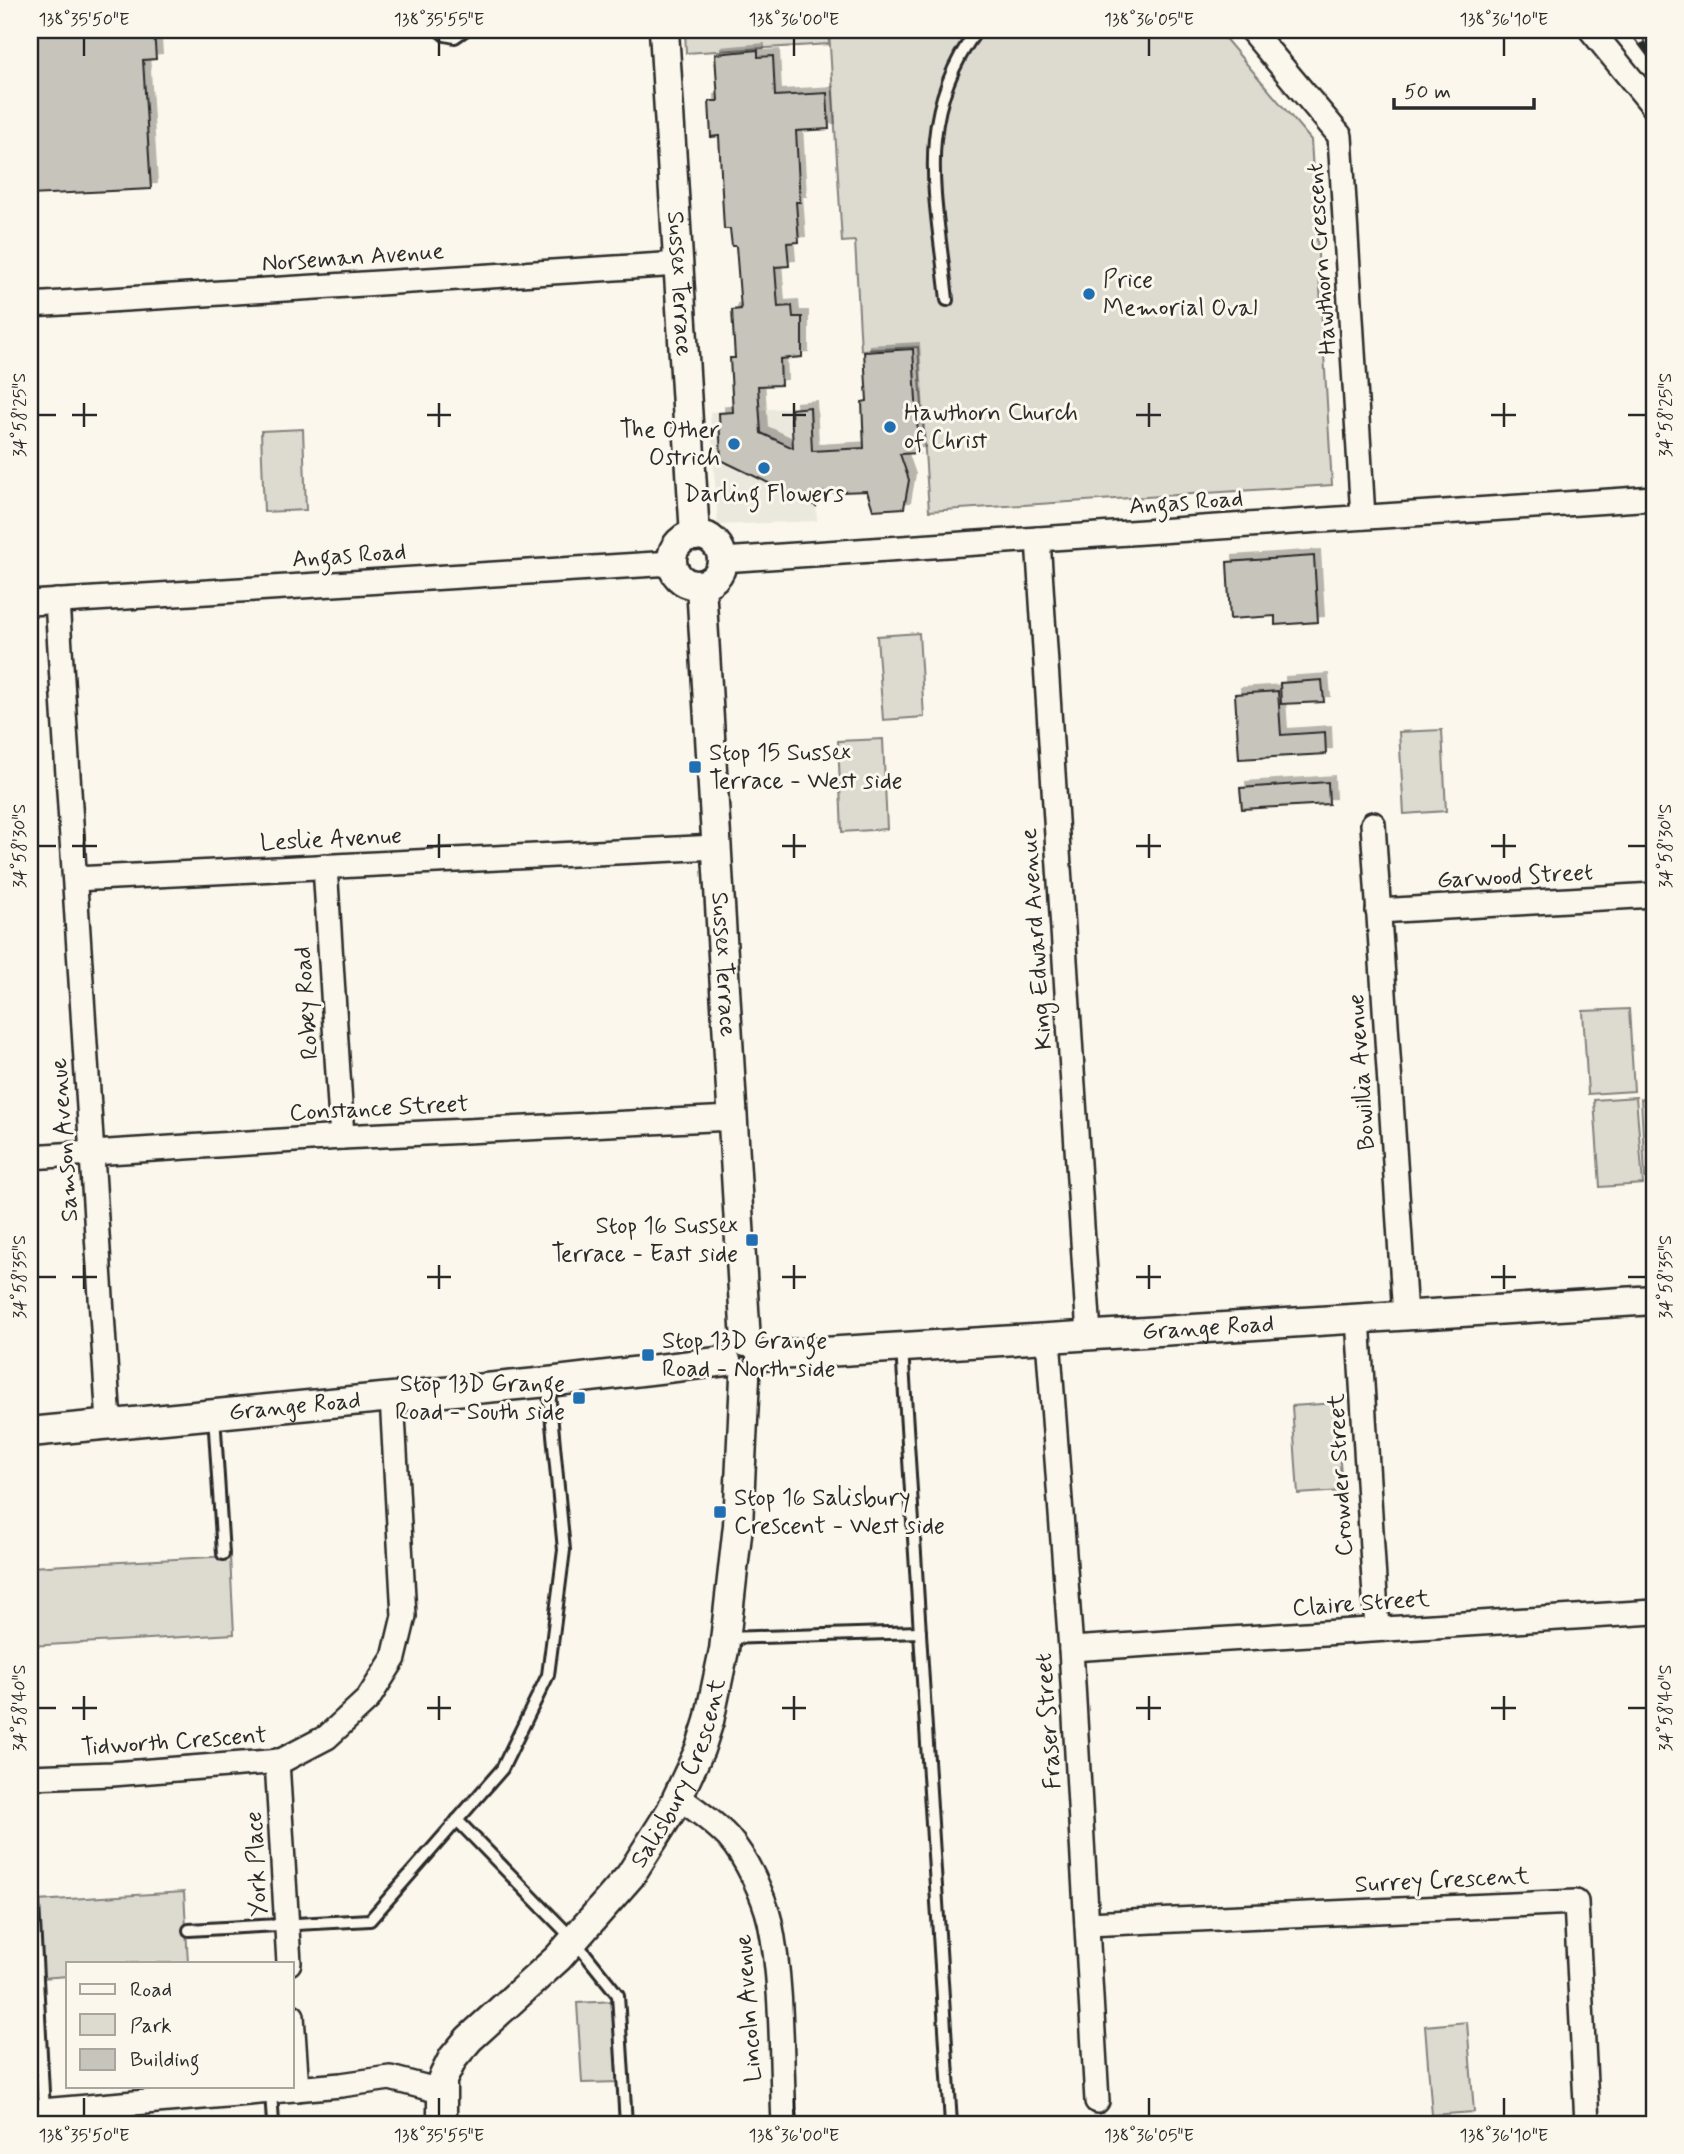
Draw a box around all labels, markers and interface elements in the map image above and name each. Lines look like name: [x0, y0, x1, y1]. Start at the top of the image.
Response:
text: 138°35'50"E: [38, 8, 130, 32]
text: 138°35'55"E: [394, 8, 484, 32]
text: 138°36'00"E: [749, 8, 839, 32]
text: 138°36'05"E: [1104, 8, 1194, 32]
text: 138°36'10"E: [1460, 8, 1548, 32]
scale bar: [1394, 66, 1534, 110]
text: 50 m: [1404, 78, 1451, 106]
street label: Hawthorn Crescent: [1300, 162, 1344, 356]
street label: Sussex Terrace: [660, 210, 699, 357]
street label: Norseman Avenue: [261, 236, 445, 280]
place label: Price Memorial Oval: [1103, 265, 1258, 324]
marker: Price Memorial Oval: [1081, 286, 1097, 302]
text: 34°58'25"S: [8, 373, 32, 457]
text: 34°58'25"S: [1654, 373, 1678, 457]
place label: Hawthorn Church of Christ: [904, 398, 1078, 457]
place label: The Other Ostrich: [619, 415, 720, 474]
marker: Hawthorn Church of Christ: [882, 419, 898, 435]
marker: The Other Ostrich: [726, 436, 742, 452]
marker: Darling Flowers: [756, 460, 772, 476]
place label: Darling Flowers: [684, 479, 845, 513]
street label: Angas Road: [1128, 484, 1244, 525]
street label: Angas Road: [291, 537, 407, 578]
place label: Stop 15 Sussex Terrace - West side: [709, 738, 903, 797]
marker: Stop 15 Sussex Terrace - West side: [687, 759, 703, 775]
text: 34°58'30"S: [8, 804, 32, 888]
text: 34°58'30"S: [1654, 804, 1678, 888]
street label: Leslie Avenue: [259, 821, 403, 859]
street label: King Edward Avenue: [1014, 827, 1062, 1051]
street label: Garwood Street: [1436, 857, 1594, 897]
street label: Sussex Terrace: [704, 891, 743, 1038]
street label: Robey Road: [288, 945, 326, 1061]
street label: Bowillia Avenue: [1341, 993, 1383, 1151]
street label: Samson Avenue: [44, 1057, 86, 1223]
street label: Constance Street: [288, 1089, 470, 1129]
place label: Stop 16 Sussex Terrace - East side: [551, 1211, 738, 1270]
marker: Stop 16 Sussex Terrace - East side: [744, 1232, 760, 1248]
text: 34°58'35"S: [8, 1235, 32, 1319]
text: 34°58'35"S: [1654, 1235, 1678, 1319]
street label: Grange Road: [1141, 1308, 1275, 1348]
place label: Stop 13D Grange Road - North side: [662, 1326, 836, 1385]
marker: Stop 13D Grange Road - North side: [640, 1347, 656, 1363]
place label: Stop 13D Grange Road - South side: [395, 1369, 565, 1428]
street label: Grange Road: [227, 1385, 362, 1428]
marker: Stop 13D Grange Road - South side: [571, 1390, 587, 1406]
street label: Crowder Street: [1321, 1393, 1361, 1557]
place label: Stop 16 Salisbury Crescent - West side: [734, 1483, 945, 1542]
marker: Stop 16 Salisbury Crescent - West side: [712, 1504, 728, 1520]
street label: Claire Street: [1291, 1584, 1431, 1624]
street label: Fraser Street: [1029, 1652, 1069, 1790]
text: 34°58'40"S: [8, 1665, 32, 1751]
text: 34°58'40"S: [1654, 1665, 1678, 1751]
street label: Salisbury Crescent: [624, 1676, 733, 1874]
street label: Tidworth Crescent: [80, 1720, 268, 1764]
street label: York Place: [239, 1810, 275, 1918]
street label: Surrey Crescent: [1354, 1861, 1530, 1901]
street label: Lincoln Avenue: [728, 1933, 770, 2083]
legend: [66, 1962, 294, 2088]
text: Road: [130, 1976, 172, 2004]
text: Park: [130, 2012, 172, 2040]
text: Building: [130, 2046, 200, 2076]
text: 138°35'50"E: [38, 2124, 130, 2148]
text: 138°35'55"E: [394, 2124, 484, 2148]
text: 138°36'00"E: [749, 2124, 839, 2148]
text: 138°36'05"E: [1104, 2124, 1194, 2148]
text: 138°36'10"E: [1460, 2124, 1548, 2148]

